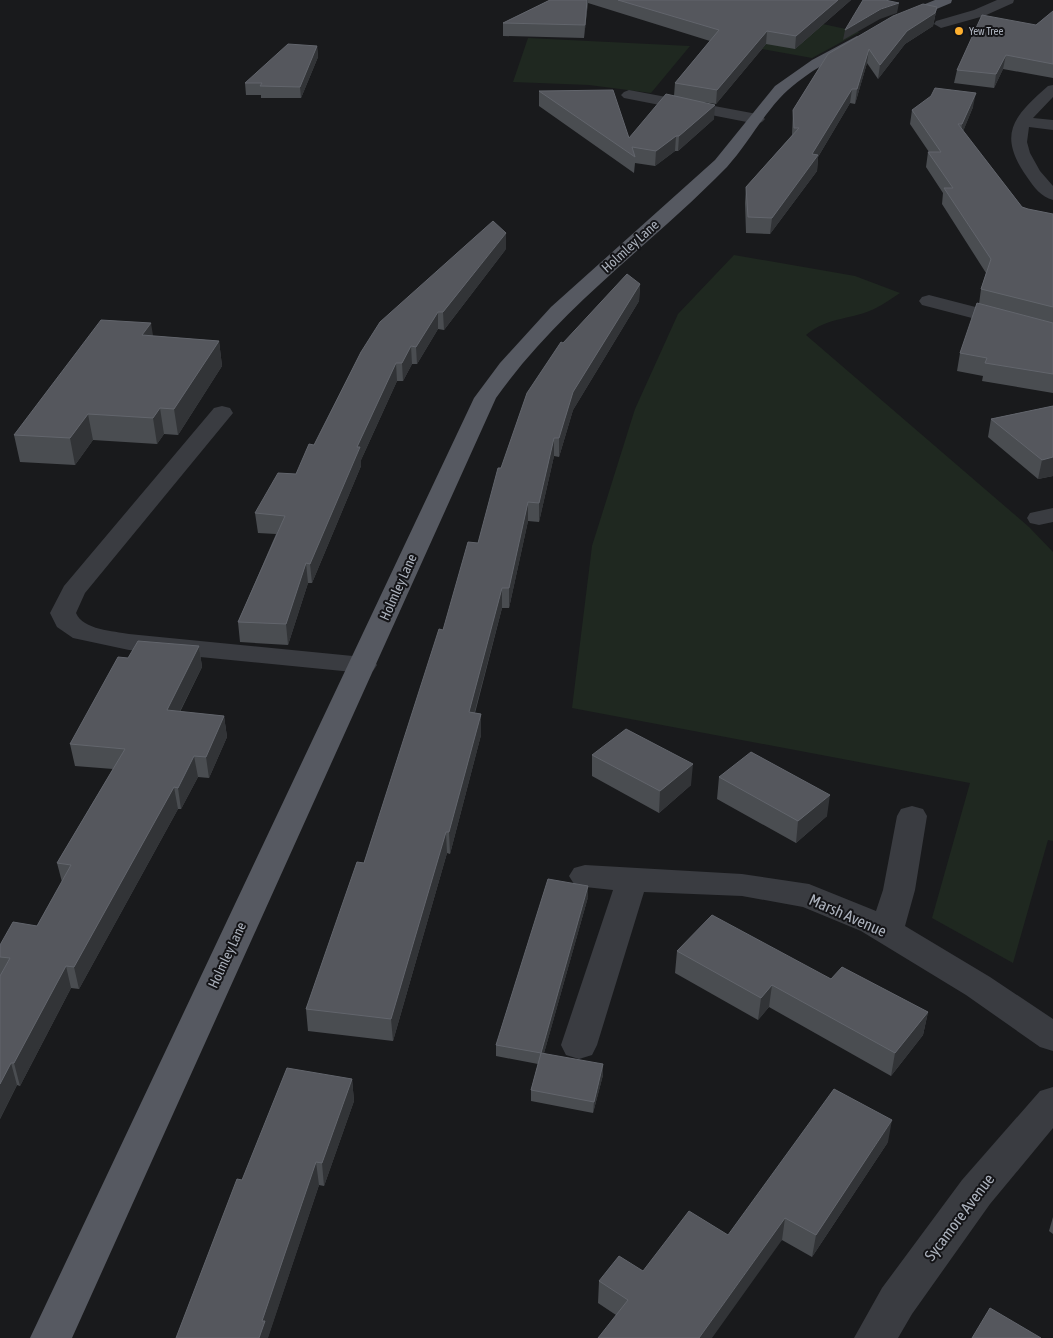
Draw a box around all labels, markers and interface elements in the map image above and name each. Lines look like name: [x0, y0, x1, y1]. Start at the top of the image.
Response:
marker: Yew Tree: [953, 25, 965, 37]
place label: Yew Tree: [969, 25, 1004, 37]
street label: Holmley Lane: [598, 216, 662, 276]
street label: Holmley Lane: [376, 551, 420, 623]
street label: Marsh Avenue: [807, 890, 889, 940]
street label: Holmley Lane: [205, 919, 249, 991]
street label: Sycamore Avenue: [921, 1170, 998, 1264]

